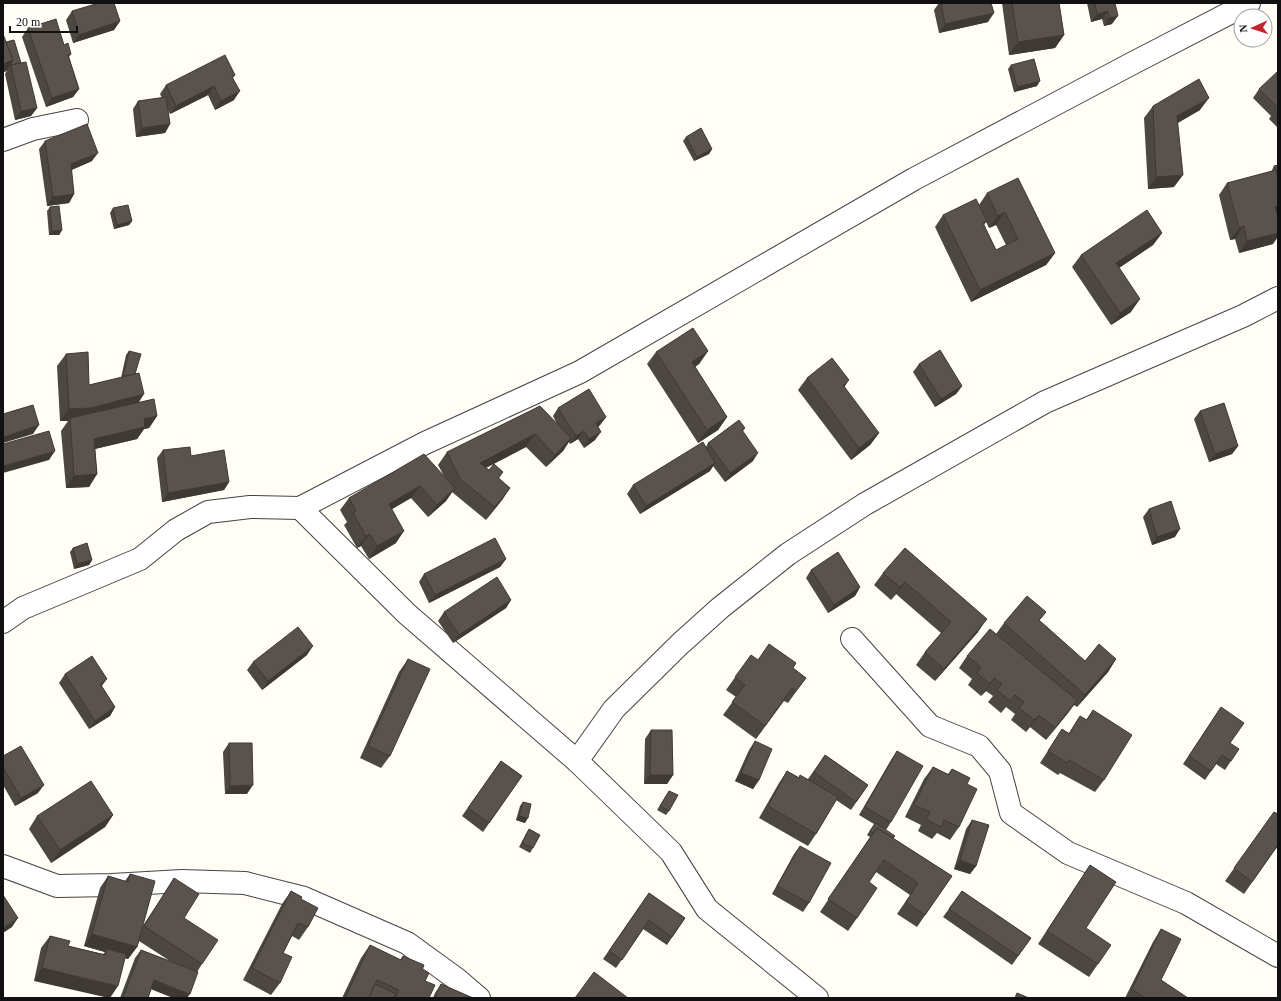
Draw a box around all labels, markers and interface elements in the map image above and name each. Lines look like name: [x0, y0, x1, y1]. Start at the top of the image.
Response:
scale bar: [10, 8, 77, 34]
north arrow: [1233, 8, 1273, 48]
text: 20 m: [16, 15, 41, 29]
text: N: [1237, 24, 1249, 33]

